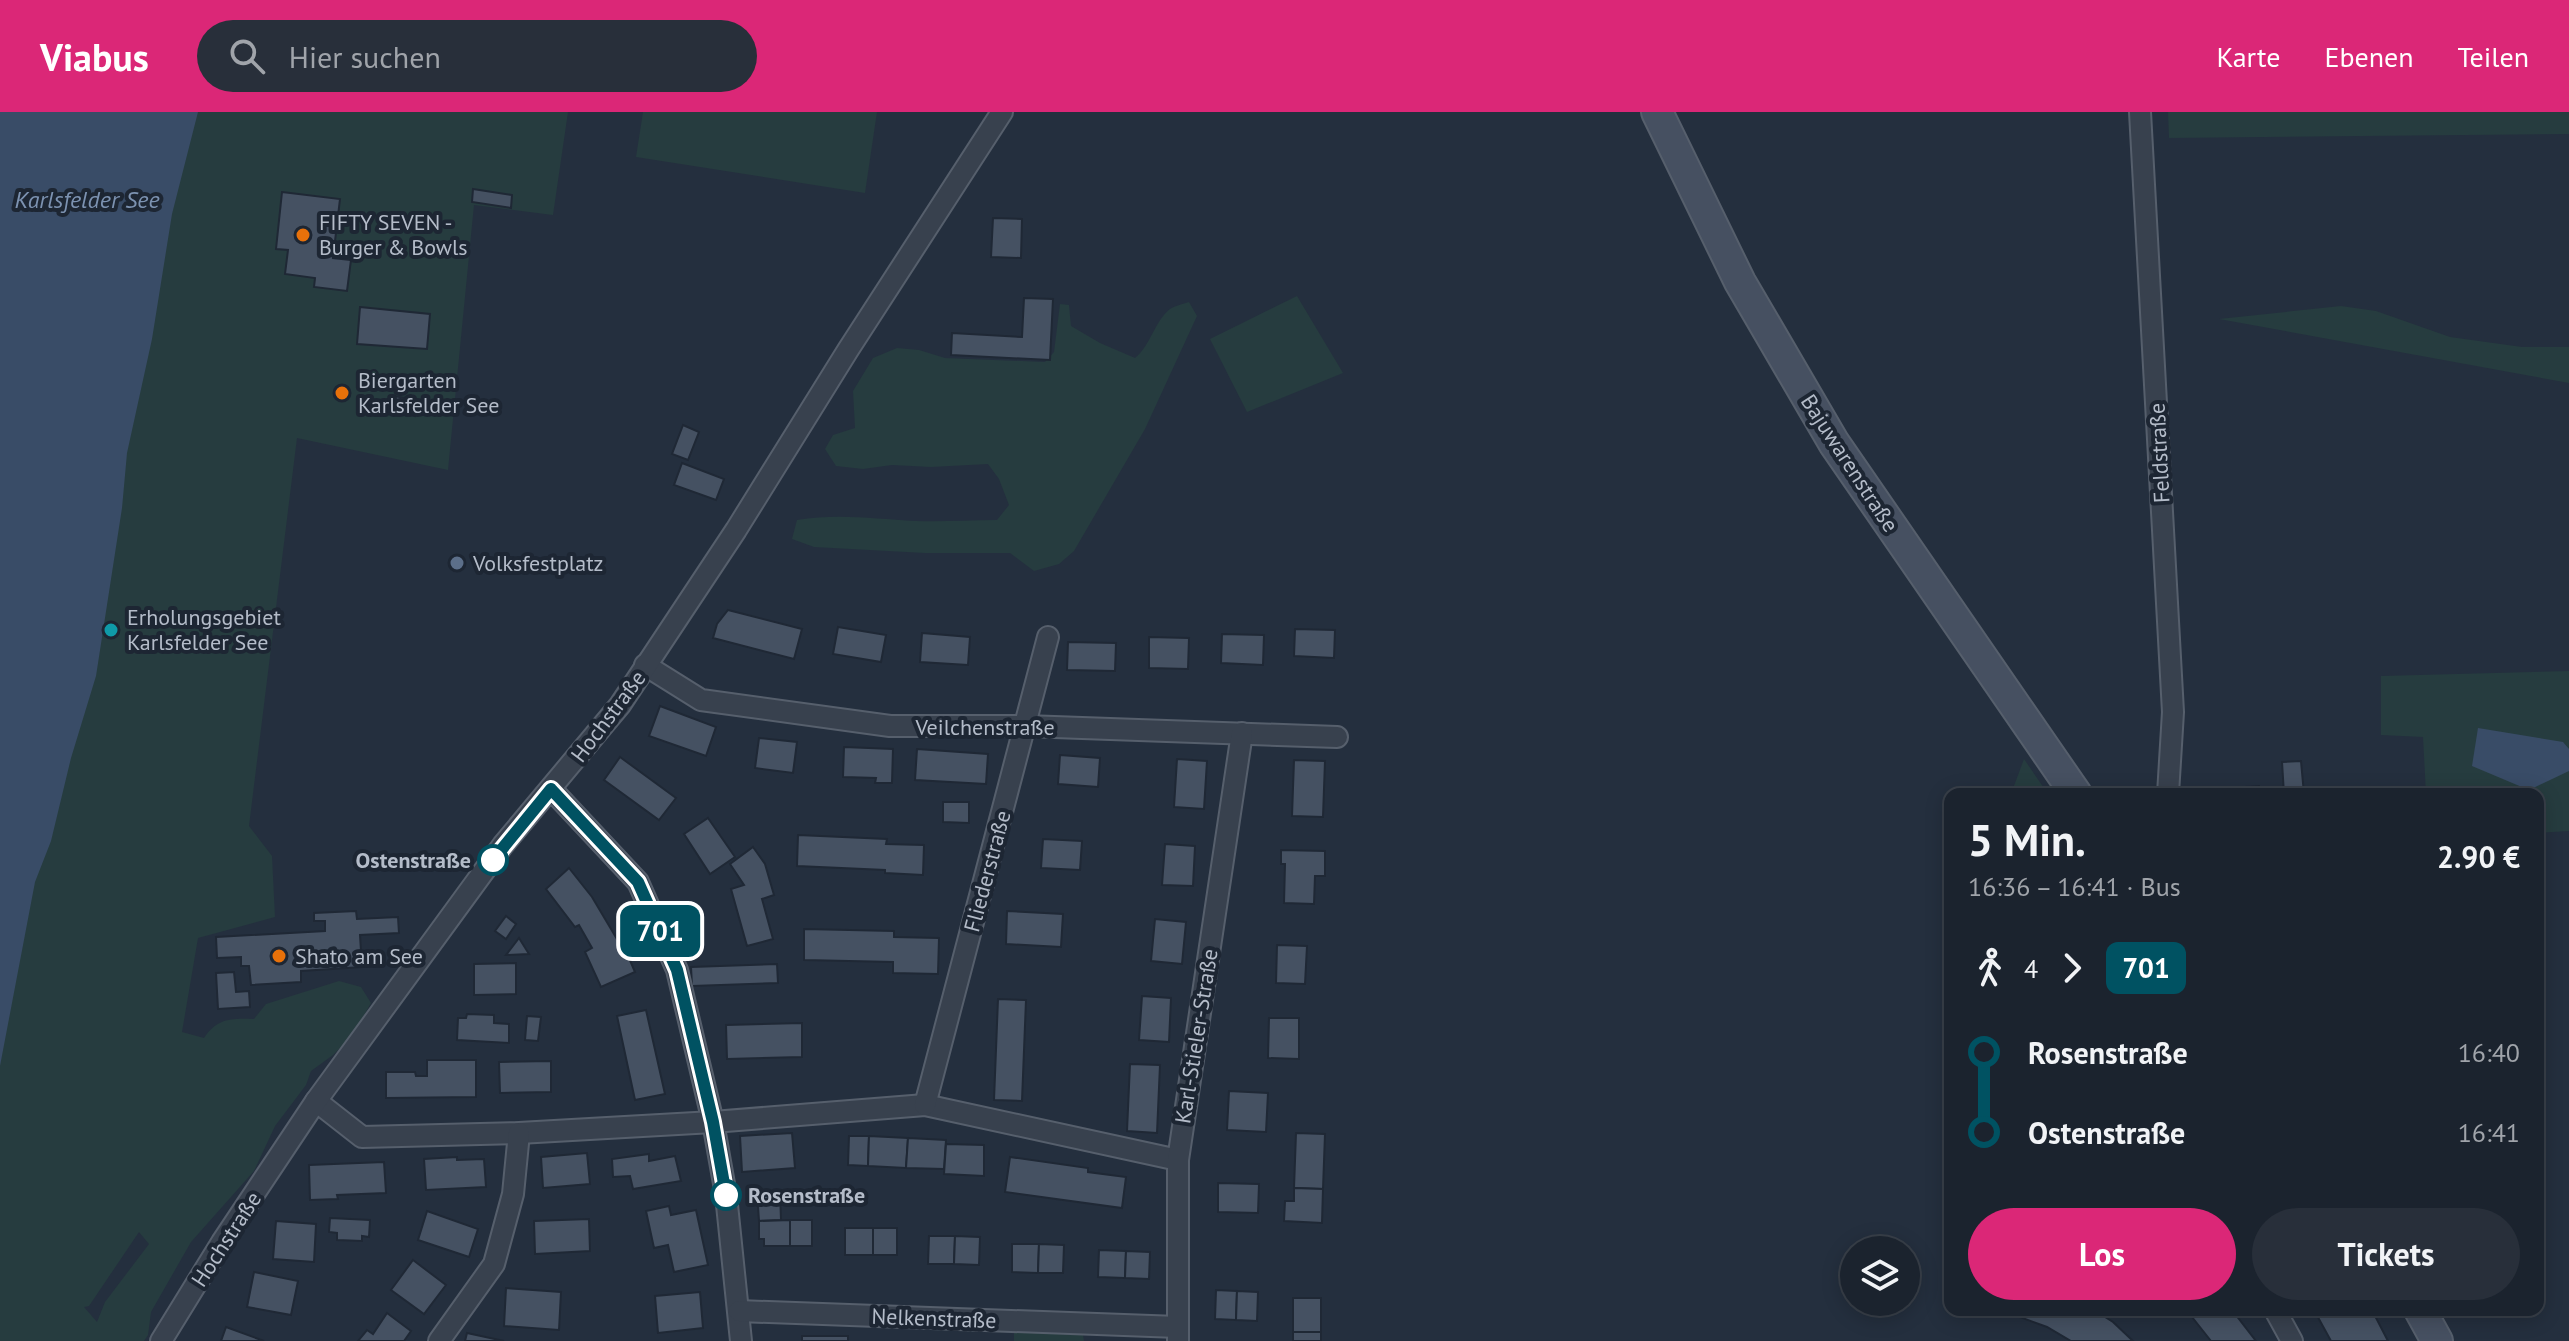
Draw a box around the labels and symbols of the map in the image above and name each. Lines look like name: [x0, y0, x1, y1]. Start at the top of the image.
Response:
water label: Karlsfelder See: [14, 184, 160, 215]
place label: FIFTY SEVEN - Burger & Bowls: [319, 208, 468, 261]
marker: FIFTY SEVEN - Burger & Bowls: [294, 226, 312, 244]
place label: Biergarten Karlsfelder See: [358, 366, 499, 419]
marker: Biergarten Karlsfelder See: [333, 384, 351, 402]
street label: Bajuwarenstraße: [1795, 389, 1905, 537]
street label: Feldstraße: [2142, 402, 2176, 504]
place label: Volksfestplatz: [472, 549, 603, 577]
marker: Volksfestplatz: [448, 554, 466, 572]
place label: Erholungsgebiet Karlsfelder See: [127, 603, 281, 656]
marker: Erholungsgebiet Karlsfelder See: [102, 621, 120, 639]
street label: Hochstraße: [564, 665, 652, 767]
street label: Veilchenstraße: [914, 713, 1055, 741]
street label: Fliederstraße: [957, 807, 1017, 935]
marker: Ostenstraße: [478, 845, 508, 875]
place label: Ostenstraße: [356, 846, 471, 874]
line badge: 701: [614, 905, 706, 957]
place label: Shato am See: [295, 942, 423, 970]
marker: Shato am See: [270, 947, 288, 965]
street label: Karl-Stieler-Straße: [1168, 947, 1224, 1125]
marker: Rosenstraße: [711, 1180, 741, 1210]
place label: Rosenstraße: [748, 1181, 865, 1209]
street label: Hochstraße: [185, 1186, 267, 1292]
street label: Nelkenstraße: [871, 1302, 997, 1334]

